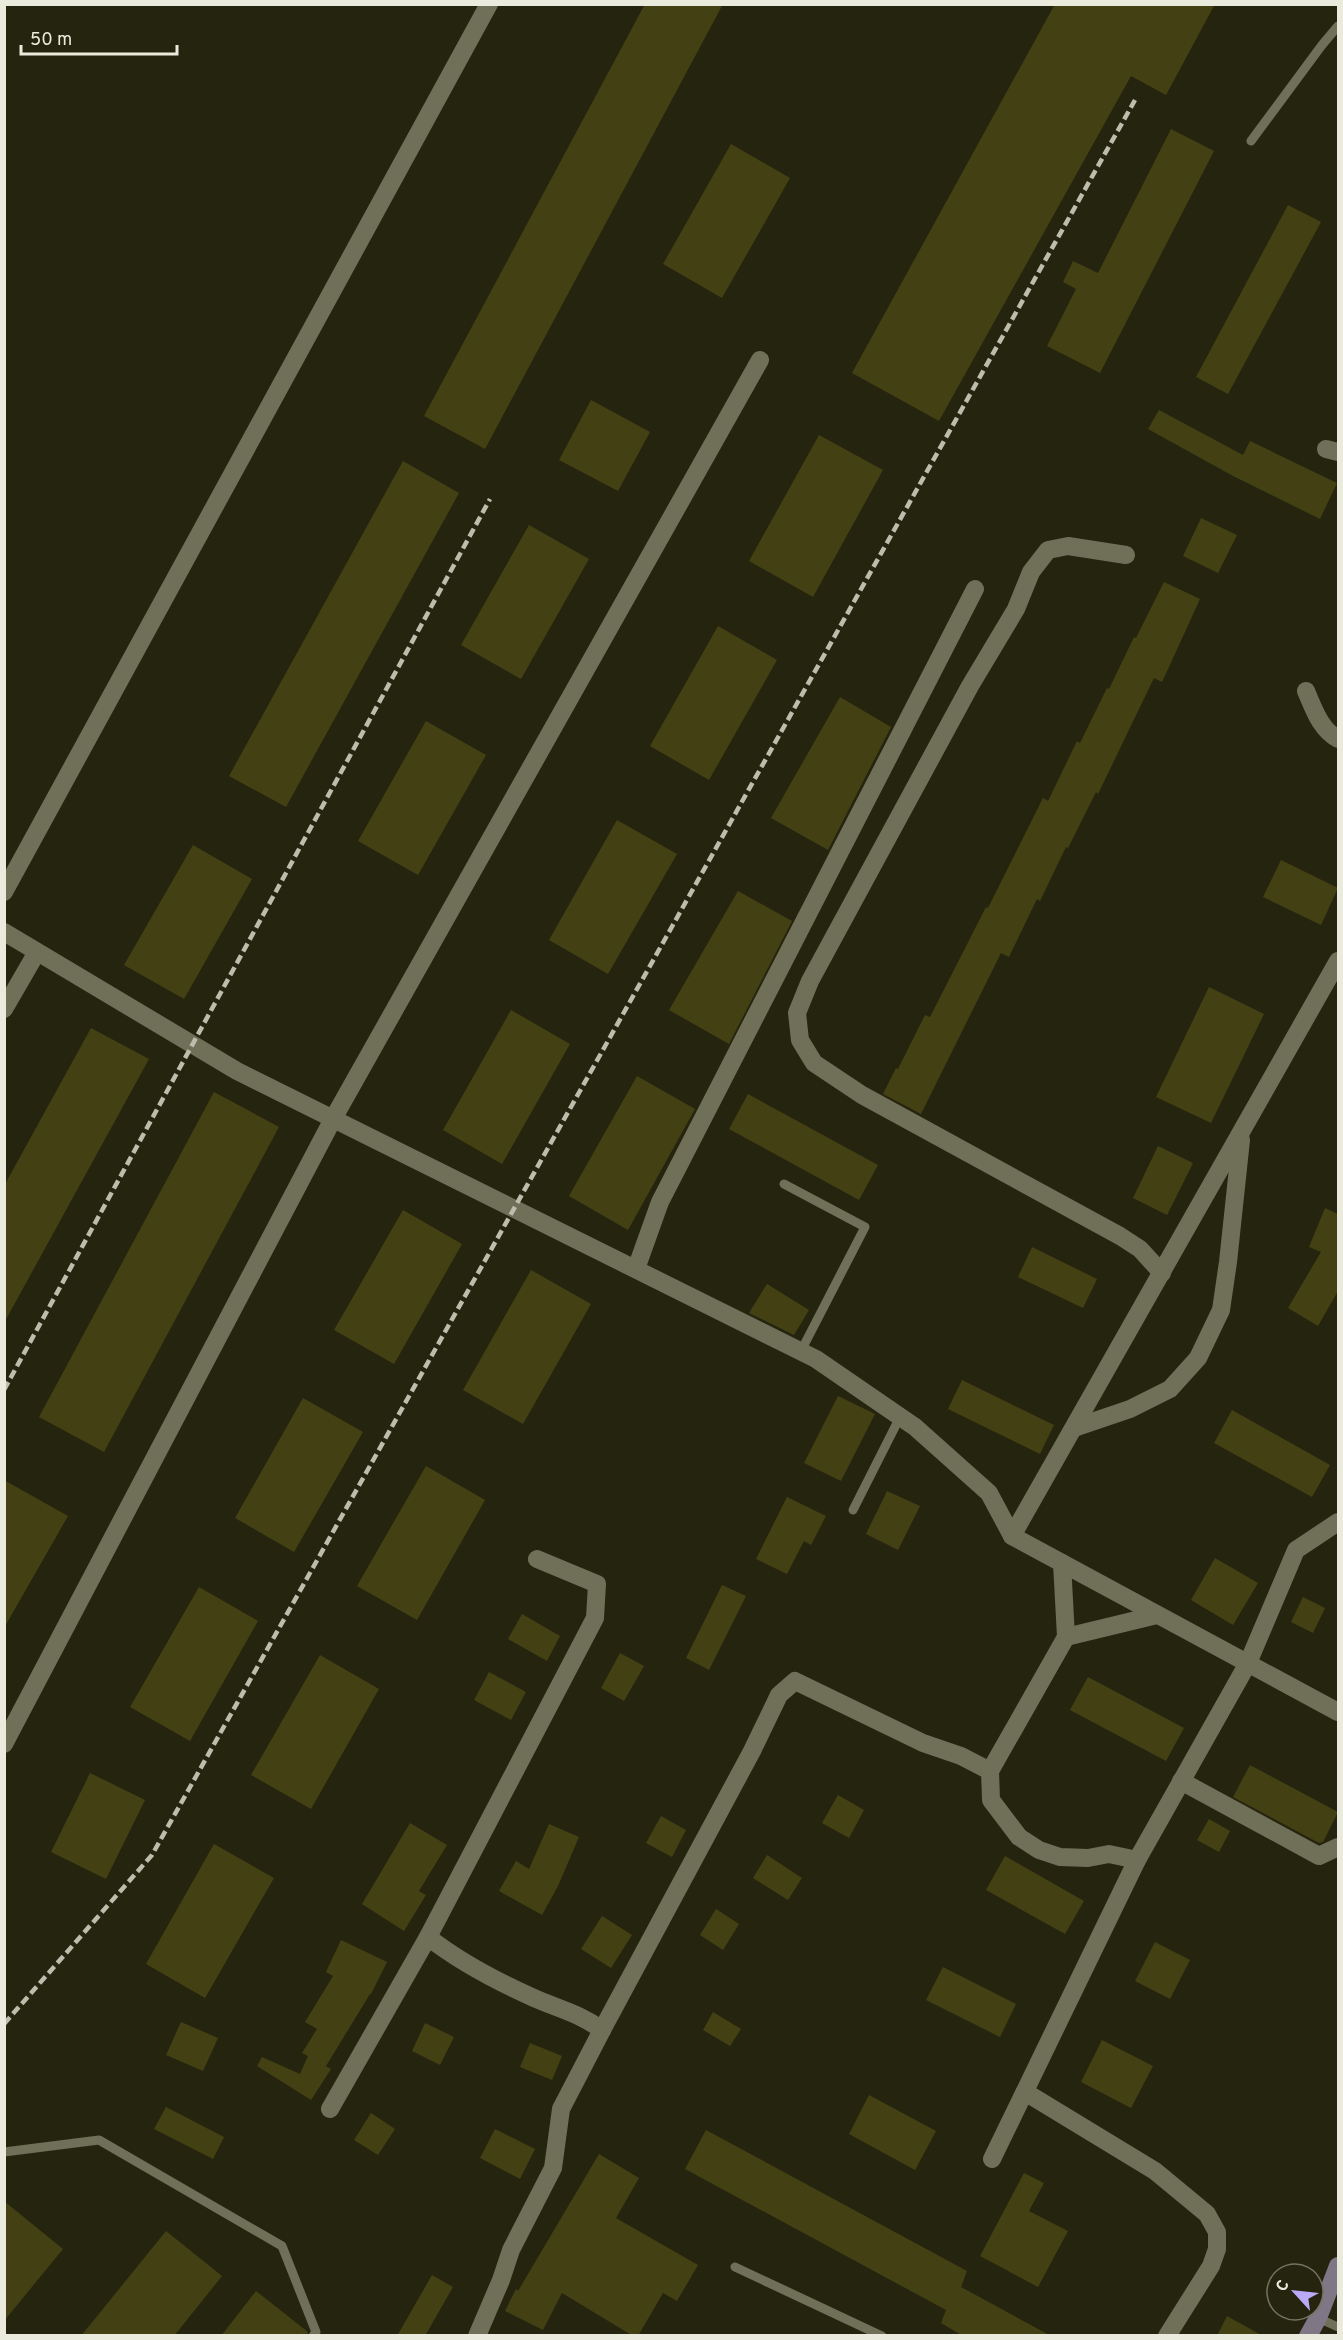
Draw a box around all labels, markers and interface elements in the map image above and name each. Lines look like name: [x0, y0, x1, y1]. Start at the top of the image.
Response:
scale bar: [21, 18, 177, 56]
text: 50 m: [30, 29, 72, 52]
north arrow: [1265, 2262, 1325, 2322]
text: С: [1272, 2277, 1295, 2295]

